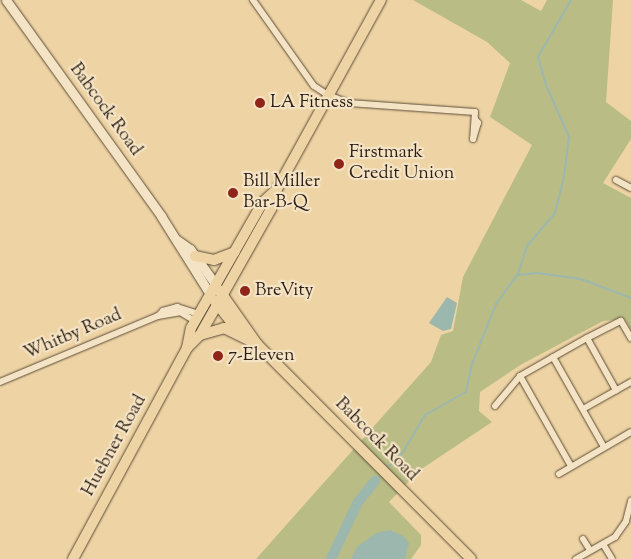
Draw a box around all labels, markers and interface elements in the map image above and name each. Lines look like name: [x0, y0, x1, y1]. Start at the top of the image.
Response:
street label: Babcock Road: [64, 59, 146, 161]
place label: LA Fitness: [270, 92, 353, 114]
marker: LA Fitness: [254, 97, 266, 109]
place label: Firstmark Credit Union: [349, 143, 454, 186]
marker: Firstmark Credit Union: [333, 158, 345, 170]
place label: Bill Miller Bar-B-Q: [243, 172, 320, 214]
marker: Bill Miller Bar-B-Q: [227, 187, 239, 199]
place label: BreVity: [255, 280, 313, 302]
marker: BreVity: [239, 285, 251, 297]
street label: Whitby Road: [21, 305, 125, 365]
place label: 7-Eleven: [228, 345, 295, 367]
marker: 7-Eleven: [212, 350, 224, 362]
street label: Huebner Road: [78, 392, 152, 500]
street label: Babcock Road: [330, 394, 422, 486]

